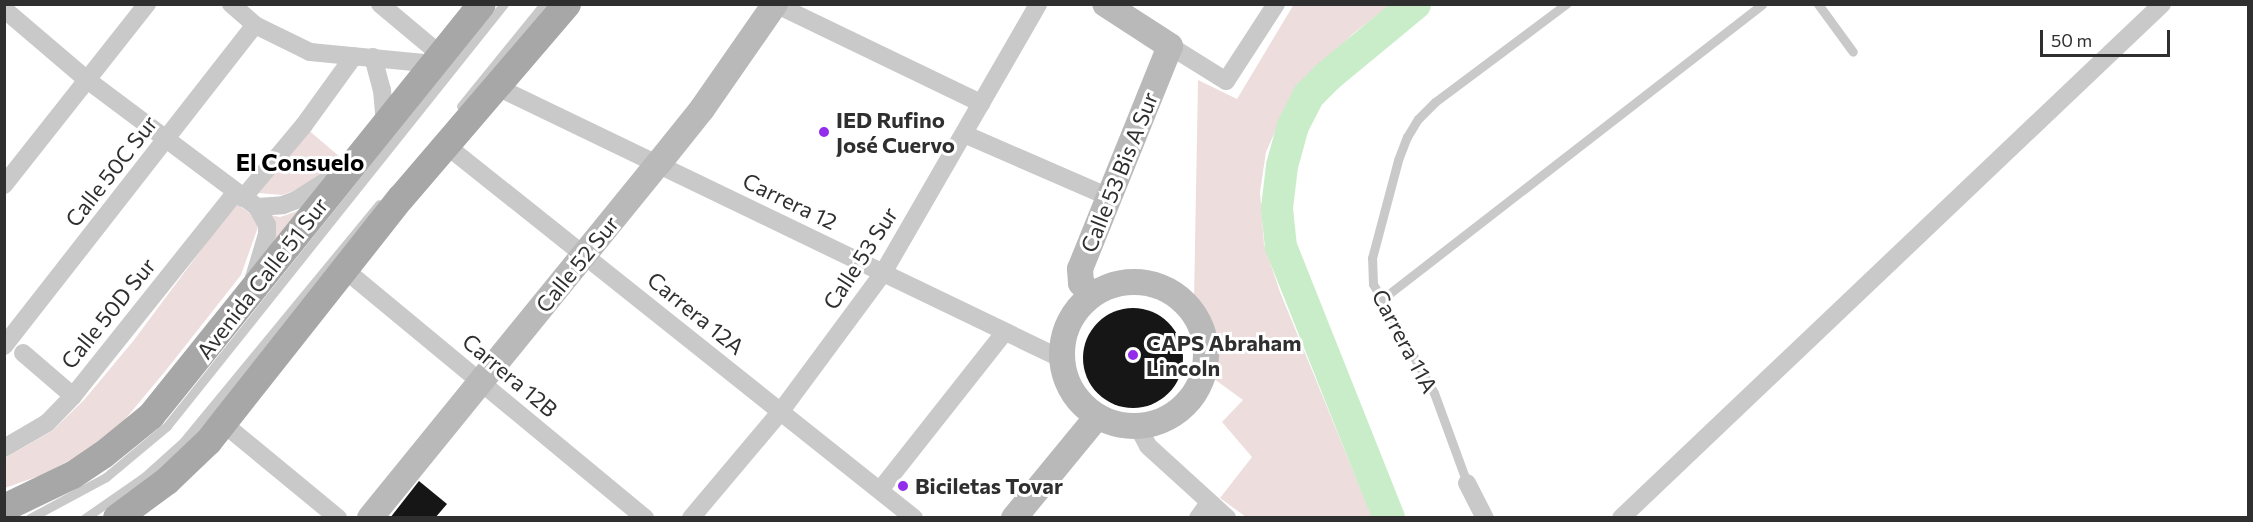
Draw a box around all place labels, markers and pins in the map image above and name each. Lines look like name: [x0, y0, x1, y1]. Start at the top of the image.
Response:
place label: IED Rufino José Cuervo: [836, 106, 955, 158]
marker: IED Rufino José Cuervo: [817, 125, 831, 139]
place label: CAPS Abraham Lincoln: [1146, 329, 1301, 380]
marker: CAPS Abraham Lincoln: [1124, 346, 1142, 364]
place label: Biciletas Tovar: [915, 473, 1063, 499]
marker: Biciletas Tovar: [896, 479, 910, 493]

